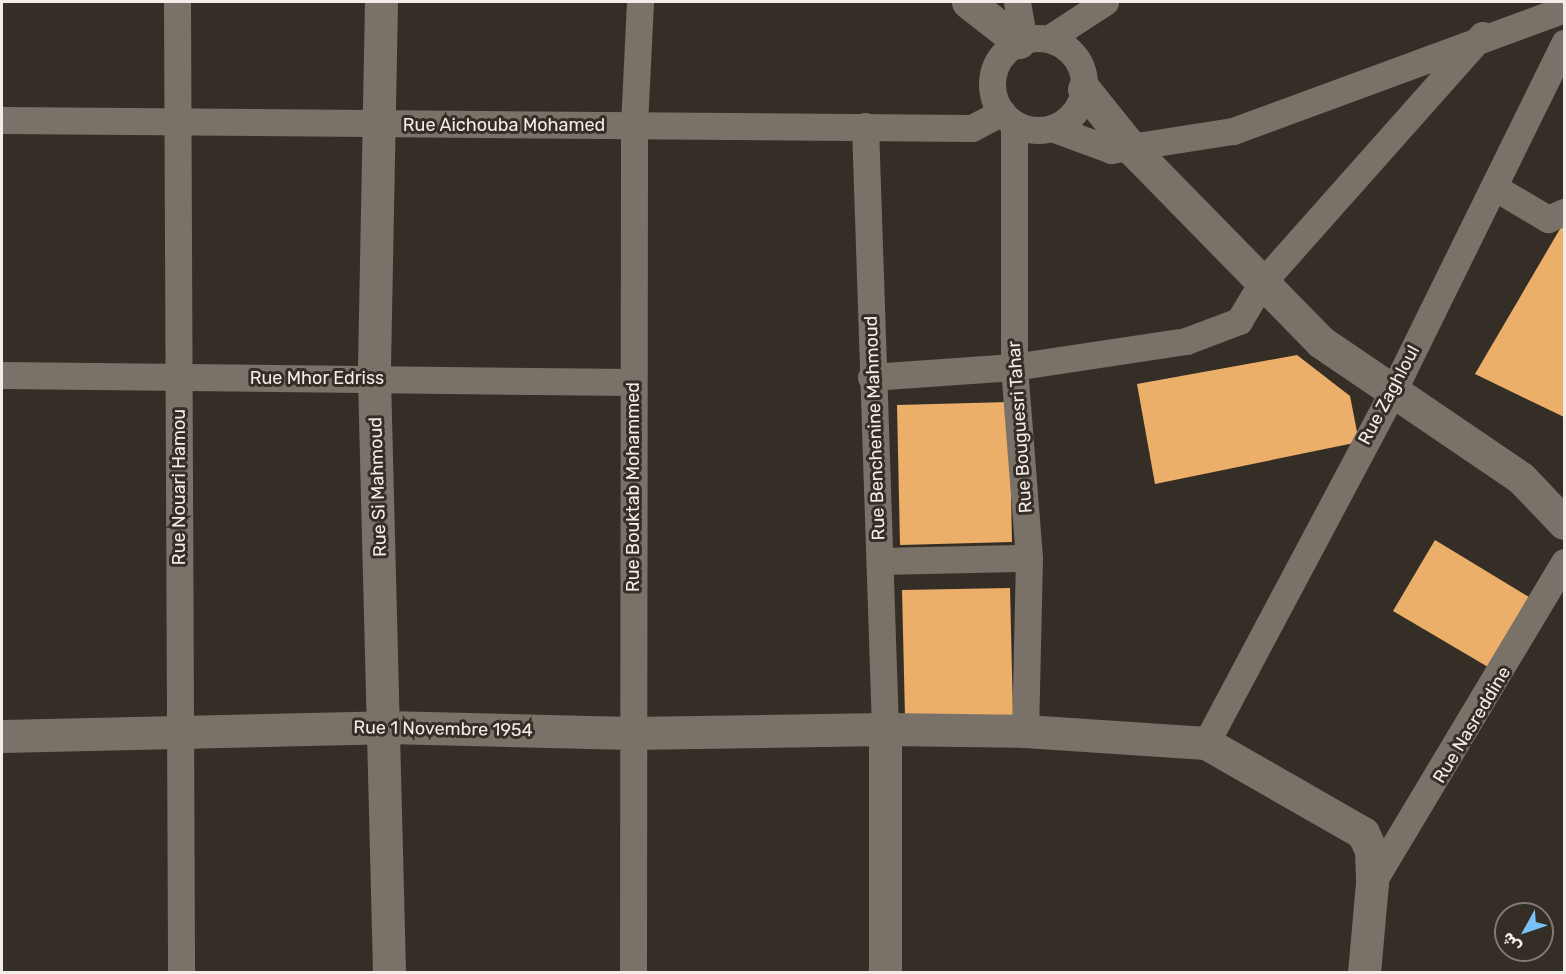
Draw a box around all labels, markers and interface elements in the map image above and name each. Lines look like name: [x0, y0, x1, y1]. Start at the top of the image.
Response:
street label: Rue Aichouba Mohamed: [403, 114, 605, 136]
street label: Rue Benchenine Mahmoud: [860, 315, 890, 541]
street label: Rue Bouguesri Tahar: [1003, 340, 1037, 514]
street label: Rue Zaghloul: [1354, 342, 1424, 448]
street label: Rue Mhor Edriss: [249, 367, 385, 389]
street label: Rue Bouktab Mohammed: [622, 382, 644, 592]
street label: Rue Nouari Hamou: [168, 409, 190, 565]
street label: Rue Si Mahmoud: [365, 417, 391, 557]
street label: Rue Nasreddine: [1429, 663, 1515, 787]
street label: Rue 1 Novembre 1954: [353, 717, 533, 741]
north arrow: [1494, 902, 1554, 962]
text: ش: [1498, 929, 1525, 956]

